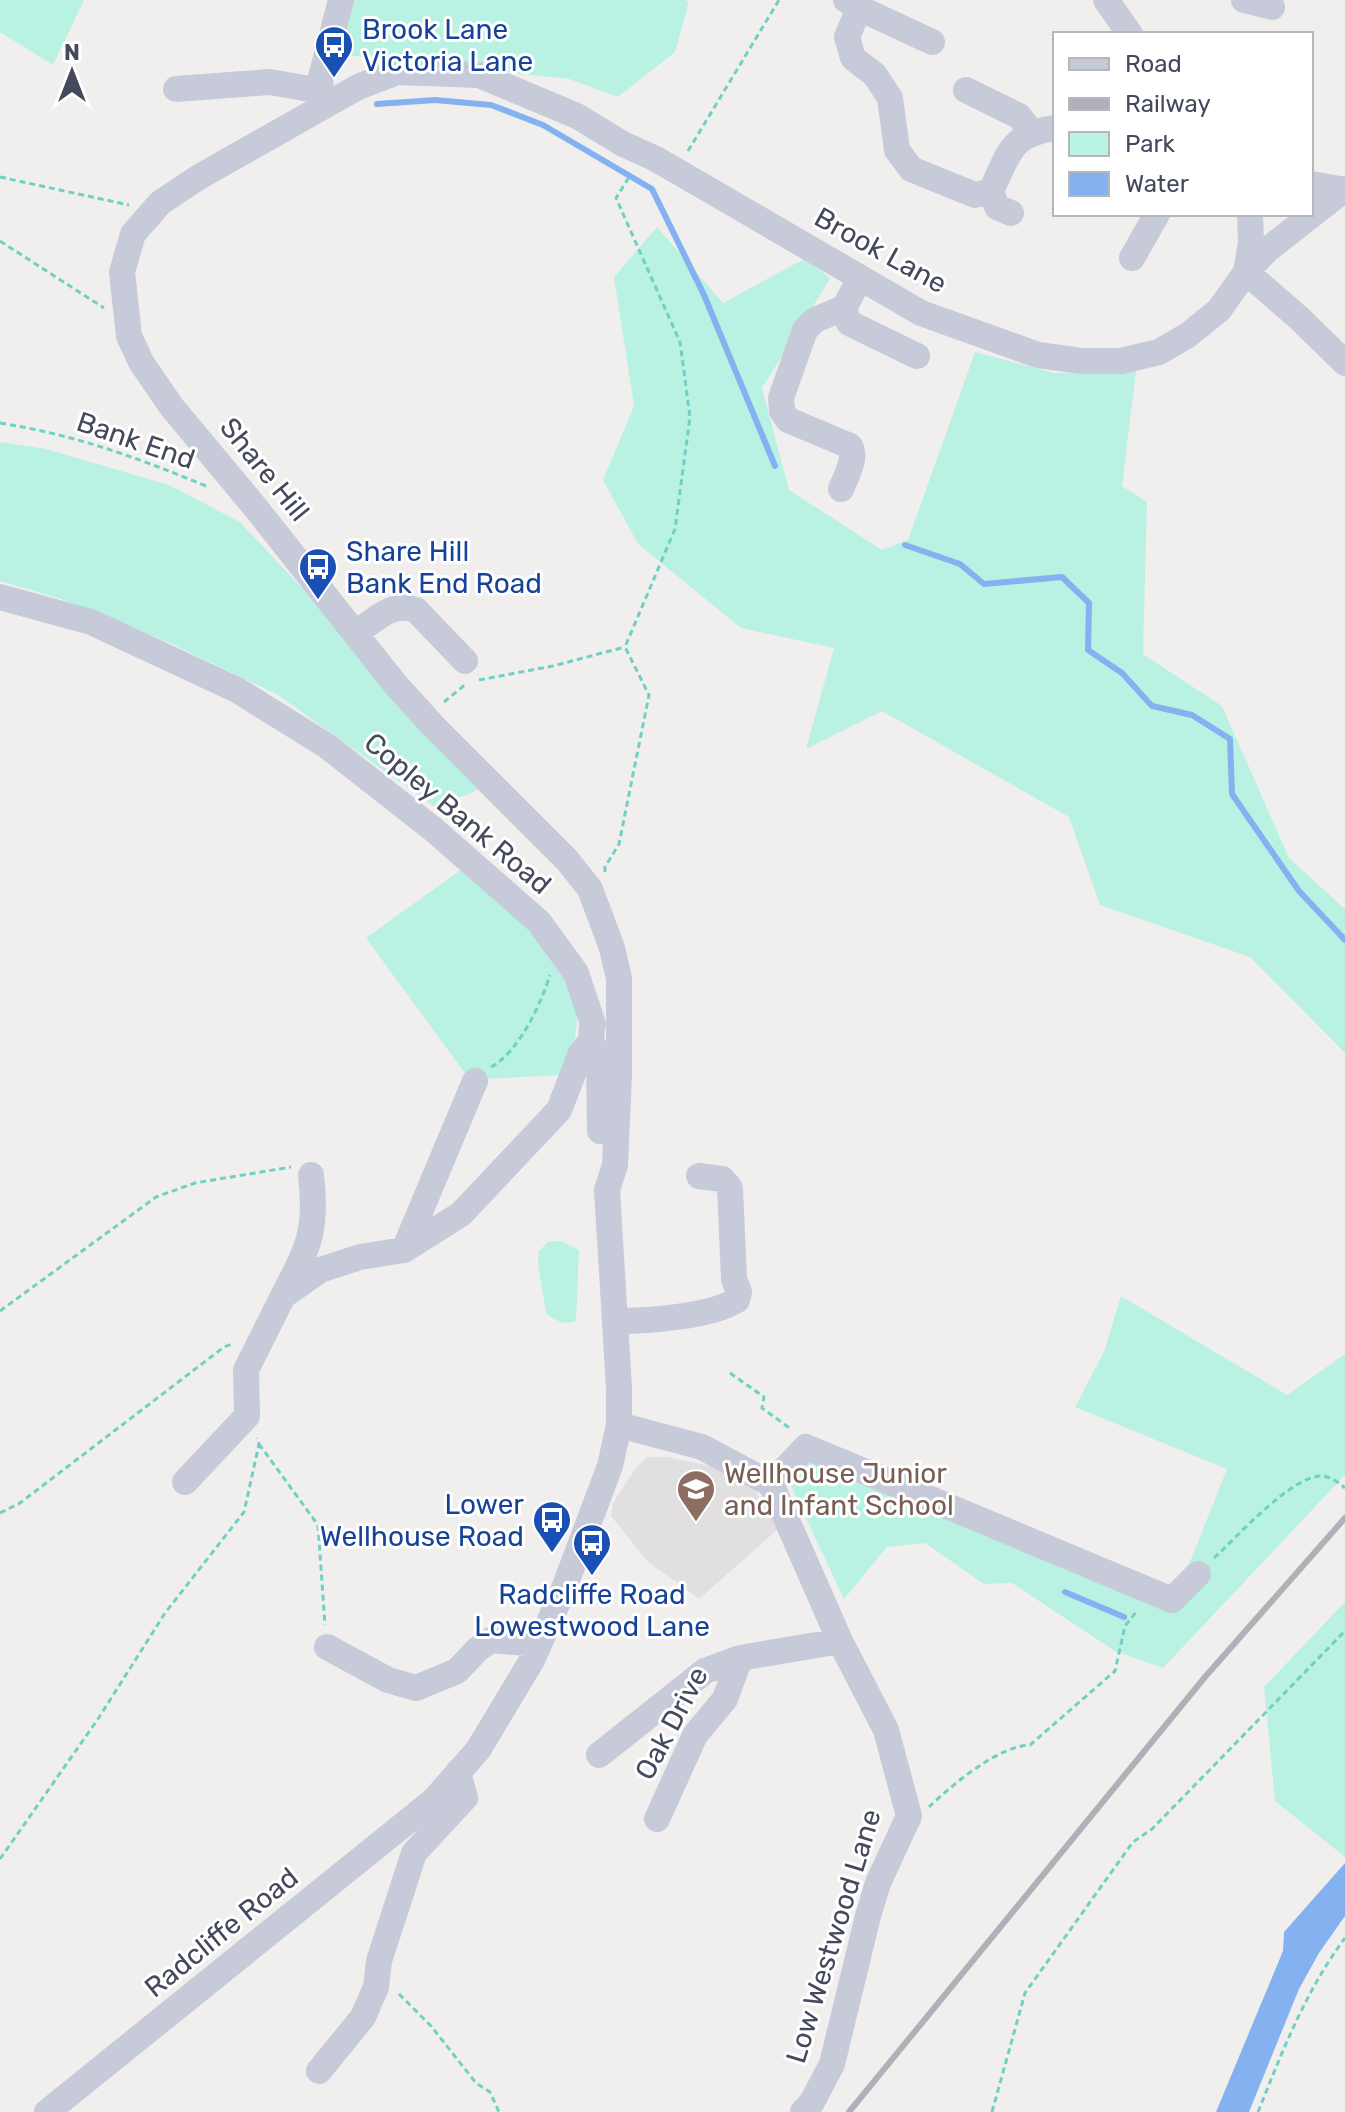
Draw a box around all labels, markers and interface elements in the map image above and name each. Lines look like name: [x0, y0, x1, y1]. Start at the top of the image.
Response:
place label: Brook Lane Victoria Lane: [362, 13, 533, 78]
bus stop icon: Brook Lane Victoria Lane: [313, 24, 355, 79]
north arrow: [32, 32, 112, 112]
legend: [1053, 32, 1313, 216]
text: N: [64, 39, 80, 66]
text: Road: [1125, 50, 1182, 78]
text: Railway: [1125, 90, 1211, 118]
text: Park: [1125, 130, 1176, 158]
text: Water: [1125, 170, 1189, 198]
street label: Brook Lane: [809, 201, 953, 300]
street label: Bank End: [72, 405, 199, 476]
street label: Share Hill: [213, 411, 316, 528]
place label: Share Hill Bank End Road: [346, 535, 542, 600]
bus stop icon: Share Hill Bank End Road: [297, 546, 339, 601]
street label: Copley Bank Road: [358, 726, 558, 901]
place label: Wellhouse Junior and Infant School: [724, 1457, 954, 1522]
school or university icon: Wellhouse Junior and Infant School: [675, 1468, 717, 1523]
place label: Lower Wellhouse Road: [320, 1488, 524, 1553]
bus stop icon: Lower Wellhouse Road: [531, 1499, 573, 1554]
bus stop icon: Radcliffe Road Lowestwood Lane: [571, 1522, 613, 1577]
place label: Radcliffe Road Lowestwood Lane: [474, 1578, 710, 1643]
street label: Oak Drive: [628, 1661, 715, 1785]
street label: Low Westwood Lane: [779, 1805, 888, 2067]
street label: Radcliffe Road: [138, 1861, 305, 2004]

